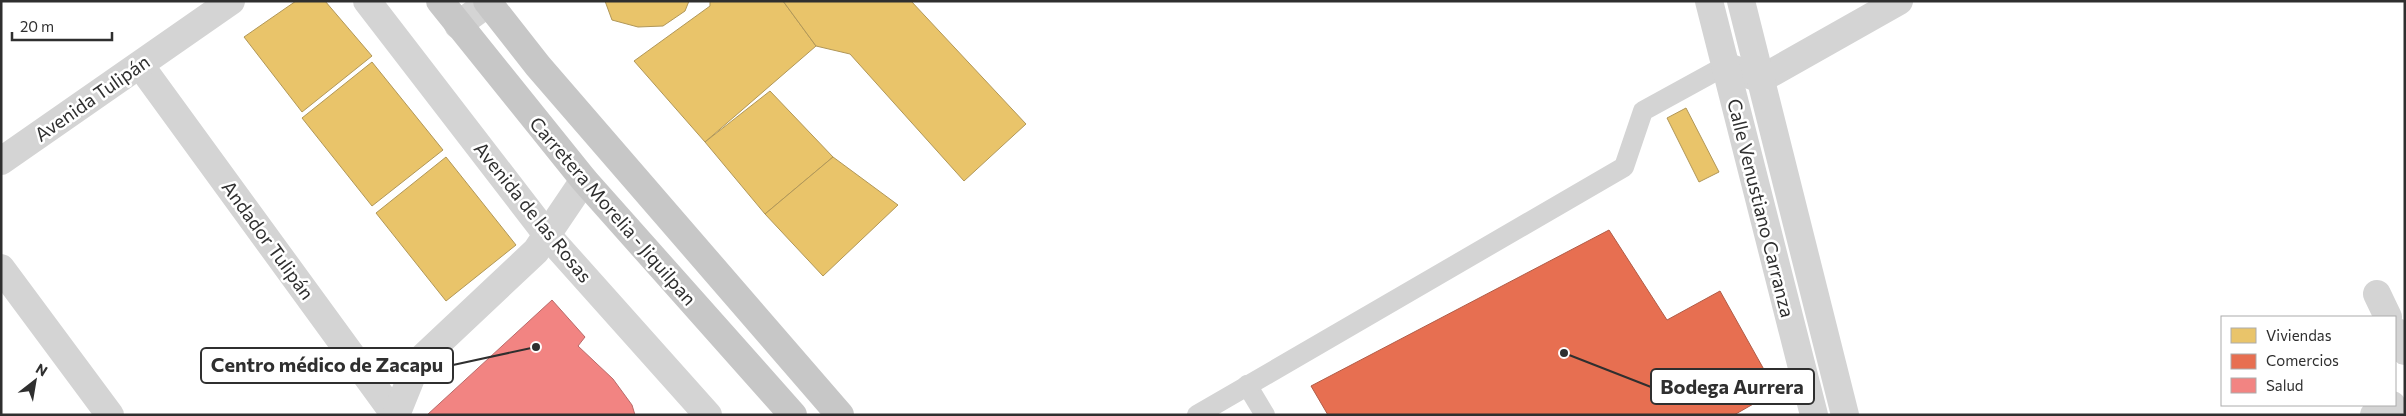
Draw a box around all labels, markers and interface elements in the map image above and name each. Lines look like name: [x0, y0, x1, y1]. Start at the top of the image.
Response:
scale bar: [12, 10, 112, 42]
text: 20 m: [20, 17, 54, 35]
street label: Avenida Tulipán: [30, 49, 154, 146]
street label: Calle Venustiano Carranza: [1723, 96, 1800, 320]
street label: Carretera Morelia - Jiquilpan: [525, 112, 701, 310]
street label: Avenida de las Rosas: [470, 137, 597, 287]
street label: Andador Tulipán: [218, 176, 319, 304]
legend: [2221, 316, 2396, 406]
text: Viviendas: [2266, 326, 2332, 344]
callout: Centro médico de Zacapu: [201, 348, 453, 383]
text: Comercios: [2266, 351, 2339, 369]
text: Centro médico de Zacapu: [211, 352, 443, 376]
north arrow: [10, 356, 60, 406]
text: N: [33, 359, 51, 379]
callout: Bodega Aurrera: [1651, 369, 1814, 404]
text: Bodega Aurrera: [1660, 374, 1804, 398]
text: Salud: [2266, 376, 2304, 394]

